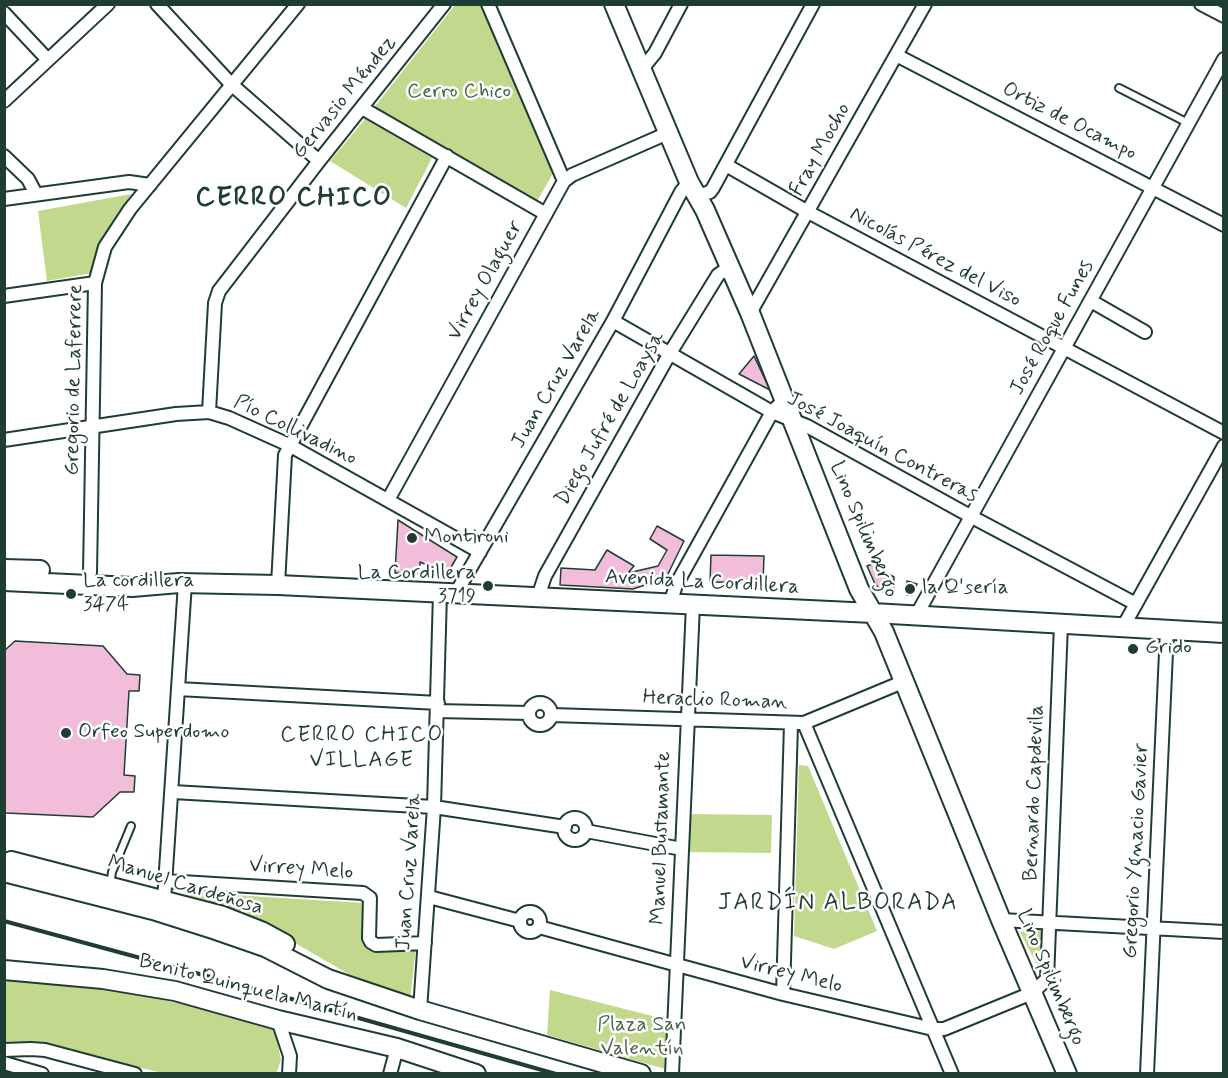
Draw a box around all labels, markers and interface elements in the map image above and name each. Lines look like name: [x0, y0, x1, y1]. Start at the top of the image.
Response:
street label: Gervasio Méndez: [288, 31, 402, 165]
street label: Ortiz de Ocampo: [998, 77, 1140, 167]
park label: Cerro Chico: [407, 80, 511, 106]
street label: Fray Mocho: [785, 99, 857, 201]
district label: CERRO CHICO: [197, 183, 391, 215]
street label: Nicolás Pérez del Viso: [845, 202, 1025, 314]
street label: Virrey Olaguer: [443, 217, 529, 345]
street label: José Roque Funes: [1005, 256, 1101, 400]
street label: Gregorio de Laferrere: [61, 284, 89, 476]
street label: Juan Cruz Varela: [507, 305, 607, 453]
street label: Diego Jufré de Loaysa: [551, 327, 671, 511]
street label: José Joaquín Contreras: [782, 387, 982, 509]
street label: Pío Collivadino: [229, 390, 361, 472]
street label: Lino Spilimbergo: [823, 458, 903, 602]
place label: Montironi: [424, 525, 509, 551]
marker: Montironi: [405, 531, 419, 545]
place label: La Cordillera 3719: [358, 561, 476, 611]
street label: Avenida La Cordillera: [604, 565, 800, 601]
place label: La cordillera 3474: [83, 569, 194, 619]
place label: la Q'sería: [922, 576, 1009, 602]
marker: La Cordillera 3719: [481, 579, 495, 593]
marker: la Q'sería: [903, 582, 917, 596]
marker: La cordillera 3474: [64, 587, 78, 601]
place label: Grido: [1145, 636, 1192, 662]
marker: Grido: [1126, 642, 1140, 656]
street label: Heraclio Roman: [642, 686, 788, 716]
street label: Bernardo Capdevila: [1019, 704, 1051, 882]
place label: Orfeo Superdomo: [78, 720, 229, 746]
district label: CERRO CHICO VILLAGE: [282, 723, 442, 774]
marker: Orfeo Superdomo: [59, 726, 73, 740]
street label: Gregorio Ygnacio Gavier: [1119, 743, 1155, 959]
street label: Manuel Bustamante: [646, 751, 678, 925]
street label: Juan Cruz Varela: [392, 793, 428, 951]
street label: Manuel Cardeñosa: [104, 850, 266, 922]
street label: Virrey Melo: [248, 854, 354, 886]
district label: JARDÍN ALBORADA: [717, 890, 959, 918]
street label: Lino Spilimbergo: [1010, 906, 1090, 1050]
street label: Benito Quinquela Martín: [136, 950, 360, 1028]
street label: Virrey Melo: [737, 950, 845, 1000]
park label: Plaza San Valentín: [597, 1013, 687, 1063]

